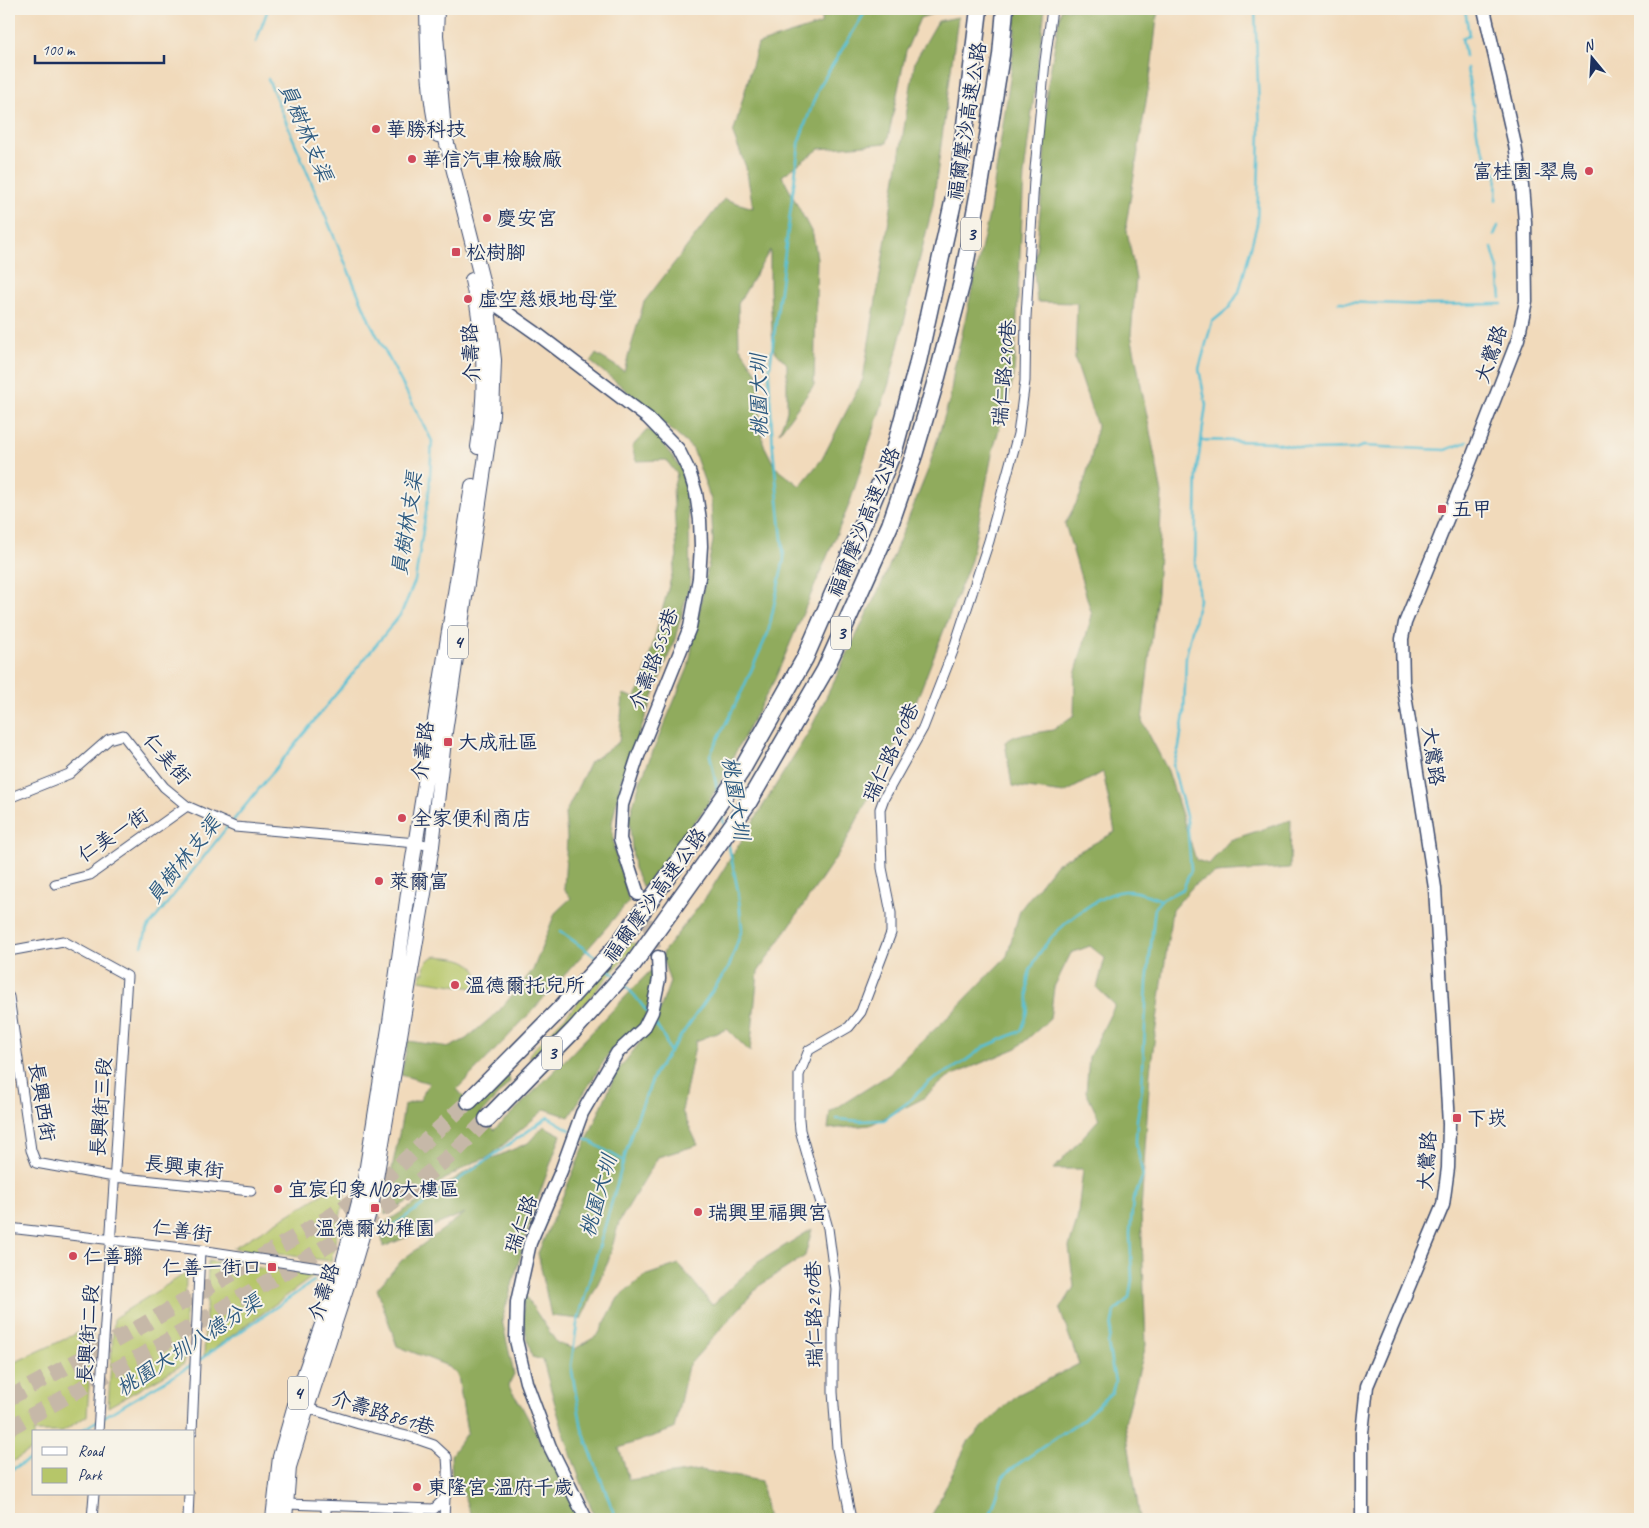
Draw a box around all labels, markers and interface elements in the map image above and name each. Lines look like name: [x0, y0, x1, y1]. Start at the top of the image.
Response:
scale bar: [35, 32, 164, 64]
north arrow: [1566, 32, 1616, 82]
text: N: [1581, 36, 1597, 56]
street label: 福爾摩沙高速公路: [942, 39, 992, 202]
text: 100 m: [42, 41, 76, 60]
water label: 員樹林支渠: [274, 79, 339, 187]
place label: 華勝科技: [386, 117, 466, 142]
marker: 華勝科技: [370, 123, 382, 135]
place label: 華信汽車檢驗廠: [422, 147, 562, 172]
marker: 華信汽車檢驗廠: [406, 153, 418, 165]
place label: 富桂園-翠鳥: [1472, 159, 1579, 184]
marker: 富桂園-翠鳥: [1583, 165, 1595, 177]
place label: 慶安宮: [497, 206, 557, 231]
marker: 慶安宮: [481, 212, 493, 224]
road number: 3: [961, 218, 981, 250]
place label: 松樹腳: [466, 240, 526, 265]
marker: 松樹腳: [450, 246, 462, 258]
place label: 虛空慈娘地母堂: [478, 287, 618, 312]
marker: 虛空慈娘地母堂: [462, 293, 474, 305]
street label: 瑞仁路290巷: [987, 318, 1021, 427]
street label: 介壽路: [457, 321, 485, 384]
street label: 大鶯路: [1469, 321, 1513, 386]
water label: 桃園大圳: [745, 352, 773, 438]
street label: 福爾摩沙高速公路: [822, 442, 906, 601]
water label: 員樹林支渠: [386, 468, 428, 578]
place label: 五甲: [1452, 497, 1492, 522]
marker: 五甲: [1436, 503, 1448, 515]
street label: 介壽路555巷: [624, 604, 684, 714]
road number: 3: [831, 616, 851, 650]
road number: 4: [448, 626, 468, 659]
street label: 瑞仁路290巷: [857, 697, 925, 806]
street label: 介壽路: [407, 719, 439, 782]
street label: 大鶯路: [1416, 725, 1450, 788]
street label: 仁美街: [138, 728, 196, 790]
place label: 大成社區: [458, 730, 538, 755]
marker: 大成社區: [442, 736, 454, 748]
water label: 桃園大圳: [717, 754, 756, 843]
street label: 仁美一街: [73, 802, 153, 868]
place label: 全家便利商店: [412, 806, 532, 831]
water label: 員樹林支渠: [140, 809, 227, 909]
marker: 全家便利商店: [396, 812, 408, 824]
street label: 福爾摩沙高速公路: [598, 822, 713, 967]
place label: 萊爾富: [389, 869, 449, 894]
marker: 萊爾富: [373, 875, 385, 887]
place label: 溫德爾托兒所: [465, 973, 585, 998]
marker: 溫德爾托兒所: [449, 979, 461, 991]
road number: 3: [542, 1036, 562, 1070]
street label: 長興街三段: [85, 1056, 117, 1158]
street label: 長興西街: [23, 1061, 61, 1143]
place label: 下崁: [1467, 1106, 1507, 1131]
marker: 下崁: [1451, 1112, 1463, 1124]
street label: 大鶯路: [1412, 1129, 1442, 1192]
street label: 長興東街: [143, 1150, 225, 1184]
water label: 桃園大圳: [574, 1150, 623, 1240]
place label: 宜宸印象NO8大樓區: [288, 1177, 459, 1202]
marker: 宜宸印象NO8大樓區: [272, 1183, 284, 1195]
street label: 瑞仁路: [499, 1191, 543, 1256]
place label: 瑞興里福興宮: [708, 1200, 828, 1225]
marker: 溫德爾幼稚園: [369, 1202, 381, 1214]
marker: 瑞興里福興宮: [692, 1206, 704, 1218]
street label: 仁善街: [151, 1215, 213, 1247]
place label: 溫德爾幼稚園: [315, 1216, 435, 1241]
place label: 仁善聯: [83, 1244, 143, 1269]
marker: 仁善聯: [67, 1250, 79, 1262]
place label: 仁善一街口: [162, 1255, 262, 1280]
street label: 介壽路: [303, 1259, 345, 1324]
street label: 瑞仁路290巷: [801, 1259, 827, 1368]
marker: 仁善一街口: [266, 1261, 278, 1273]
street label: 長興街二段: [72, 1283, 104, 1385]
water label: 桃園大圳八德分渠: [111, 1287, 268, 1402]
road number: 4: [288, 1376, 308, 1410]
street label: 介壽路861巷: [328, 1385, 439, 1441]
legend: [32, 1430, 195, 1496]
text: Road: [78, 1442, 105, 1461]
text: Park: [78, 1466, 103, 1485]
place label: 東隆宮-溫府千歲: [427, 1475, 574, 1500]
marker: 東隆宮-溫府千歲: [411, 1481, 423, 1493]

